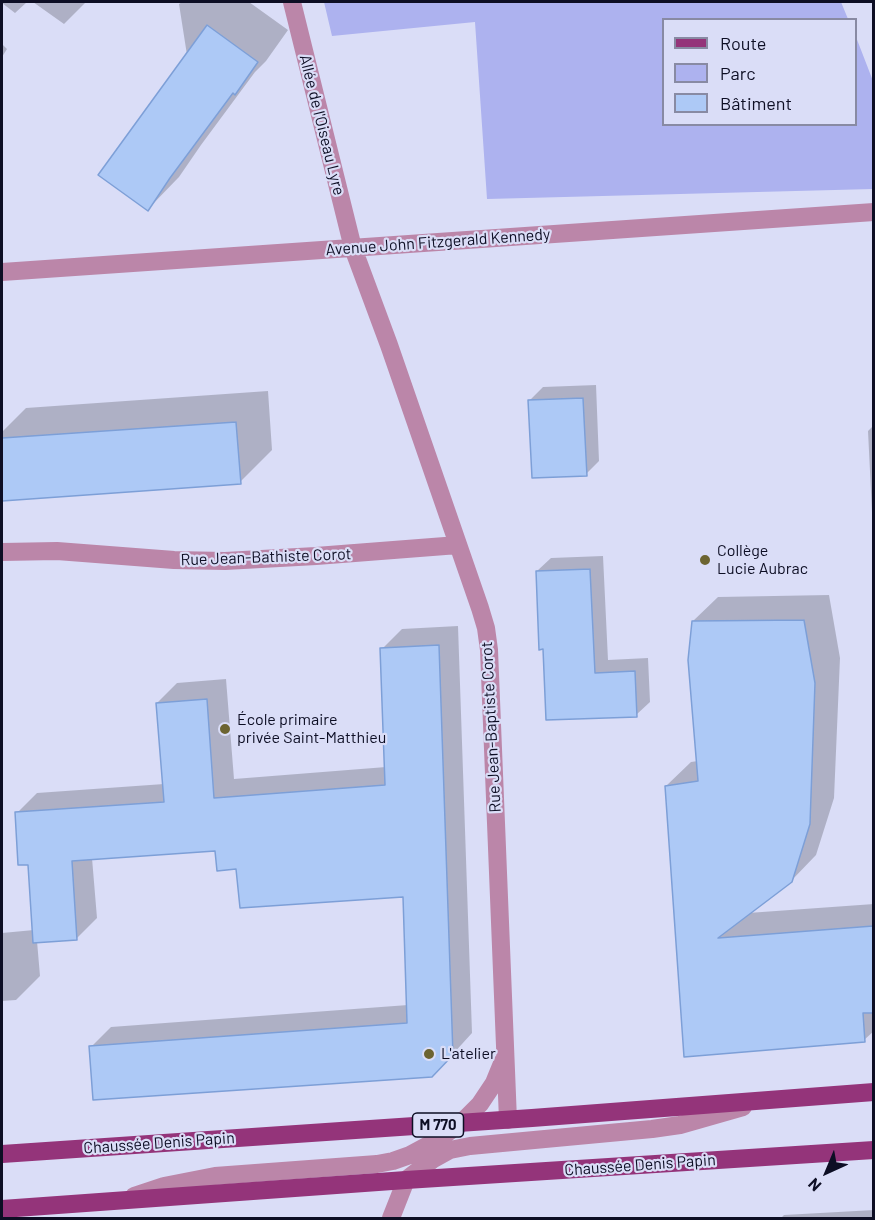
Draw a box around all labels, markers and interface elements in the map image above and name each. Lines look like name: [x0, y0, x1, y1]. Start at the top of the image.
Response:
legend: [662, 18, 857, 126]
text: Route: [720, 32, 766, 54]
street label: Allée de l'Oiseau Lyre: [295, 53, 349, 197]
text: Parc: [720, 62, 756, 84]
text: Bâtiment: [720, 92, 792, 114]
street label: Avenue John Fitzgerald Kennedy: [325, 225, 551, 259]
place label: Collège Lucie Aubrac: [717, 541, 808, 579]
street label: Rue Jean-Bathiste Corot: [180, 544, 352, 570]
marker: Collège Lucie Aubrac: [698, 553, 712, 567]
street label: Rue Jean-Baptiste Corot: [477, 641, 505, 813]
place label: École primaire privée Saint-Matthieu: [237, 710, 386, 748]
marker: École primaire privée Saint-Matthieu: [218, 722, 232, 736]
place label: L'atelier: [441, 1044, 496, 1064]
marker: L'atelier: [422, 1047, 436, 1061]
road number: M 770: [412, 1113, 464, 1137]
street label: Chaussée Denis Papin: [83, 1128, 235, 1158]
north arrow: [797, 1142, 857, 1202]
street label: Chaussée Denis Papin: [564, 1150, 716, 1180]
text: N: [804, 1175, 825, 1196]

